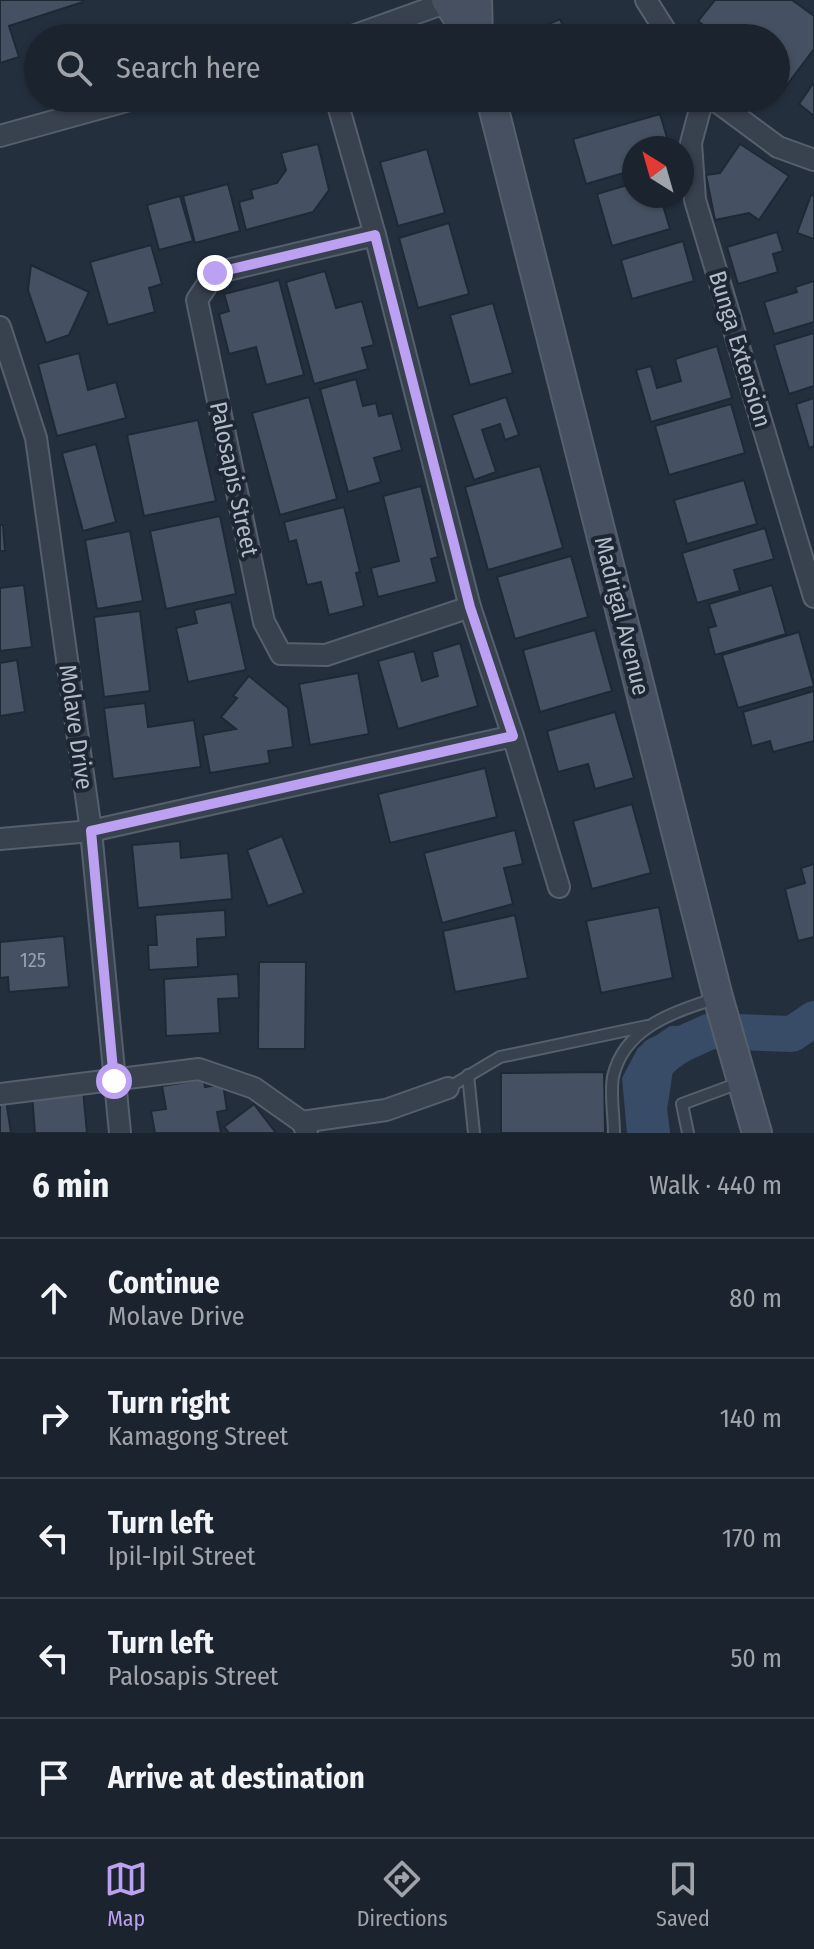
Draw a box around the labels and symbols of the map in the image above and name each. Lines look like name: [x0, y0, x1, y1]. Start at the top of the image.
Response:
north arrow: [622, 136, 694, 208]
route end: [197, 255, 233, 291]
street label: Bunga Extension: [703, 267, 777, 431]
street label: Palosapis Street: [204, 399, 264, 559]
street label: Madrigal Avenue: [589, 534, 655, 698]
street label: Molave Drive: [53, 663, 99, 791]
house number: 125: [20, 948, 46, 972]
route start: [96, 1063, 132, 1099]

